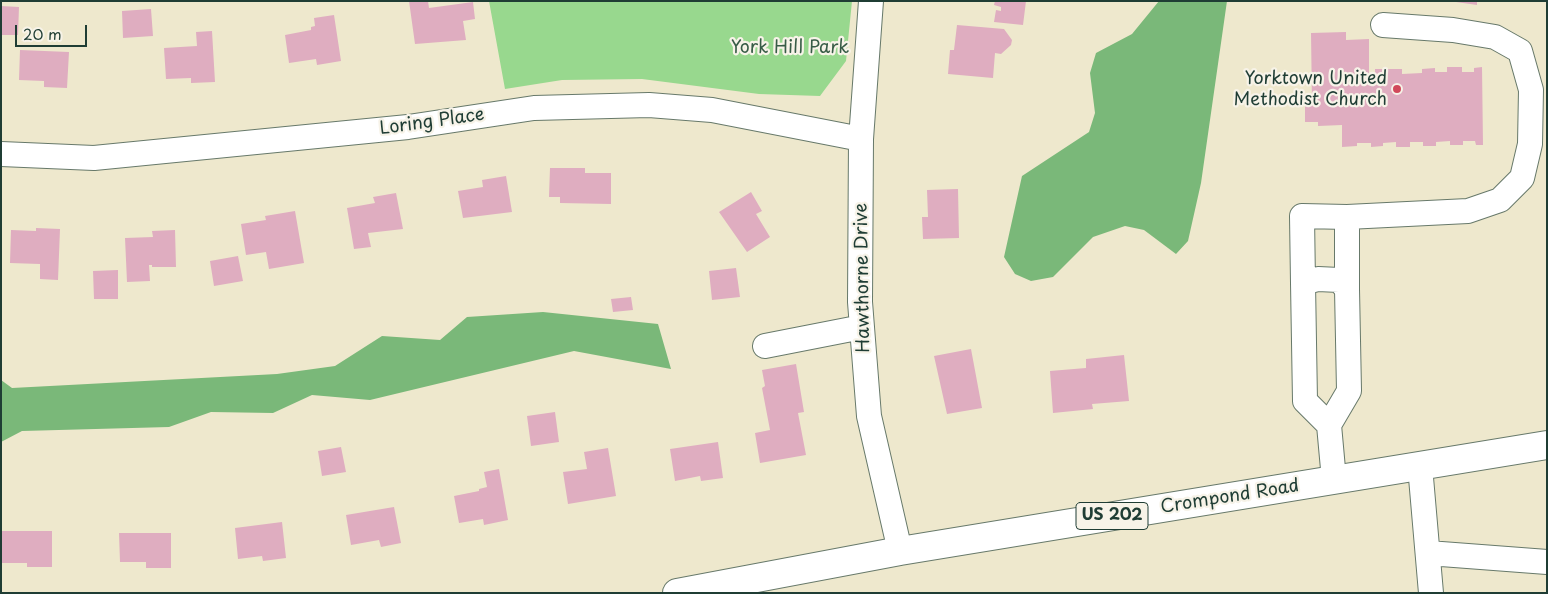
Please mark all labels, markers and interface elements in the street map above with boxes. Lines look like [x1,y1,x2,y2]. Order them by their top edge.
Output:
scale bar [18,15,90,47]
text: 20 m [23,22,62,45]
park label: York Hill Park [731,37,849,59]
place label: Yorktown United Methodist Church [1234,68,1387,110]
marker: Yorktown United Methodist Church [1391,83,1403,95]
street label: Loring Place [378,104,486,140]
street label: Hawthorne Drive [851,203,875,353]
street label: Crompond Road [1159,475,1301,519]
road number: US 202 [1076,502,1148,530]

